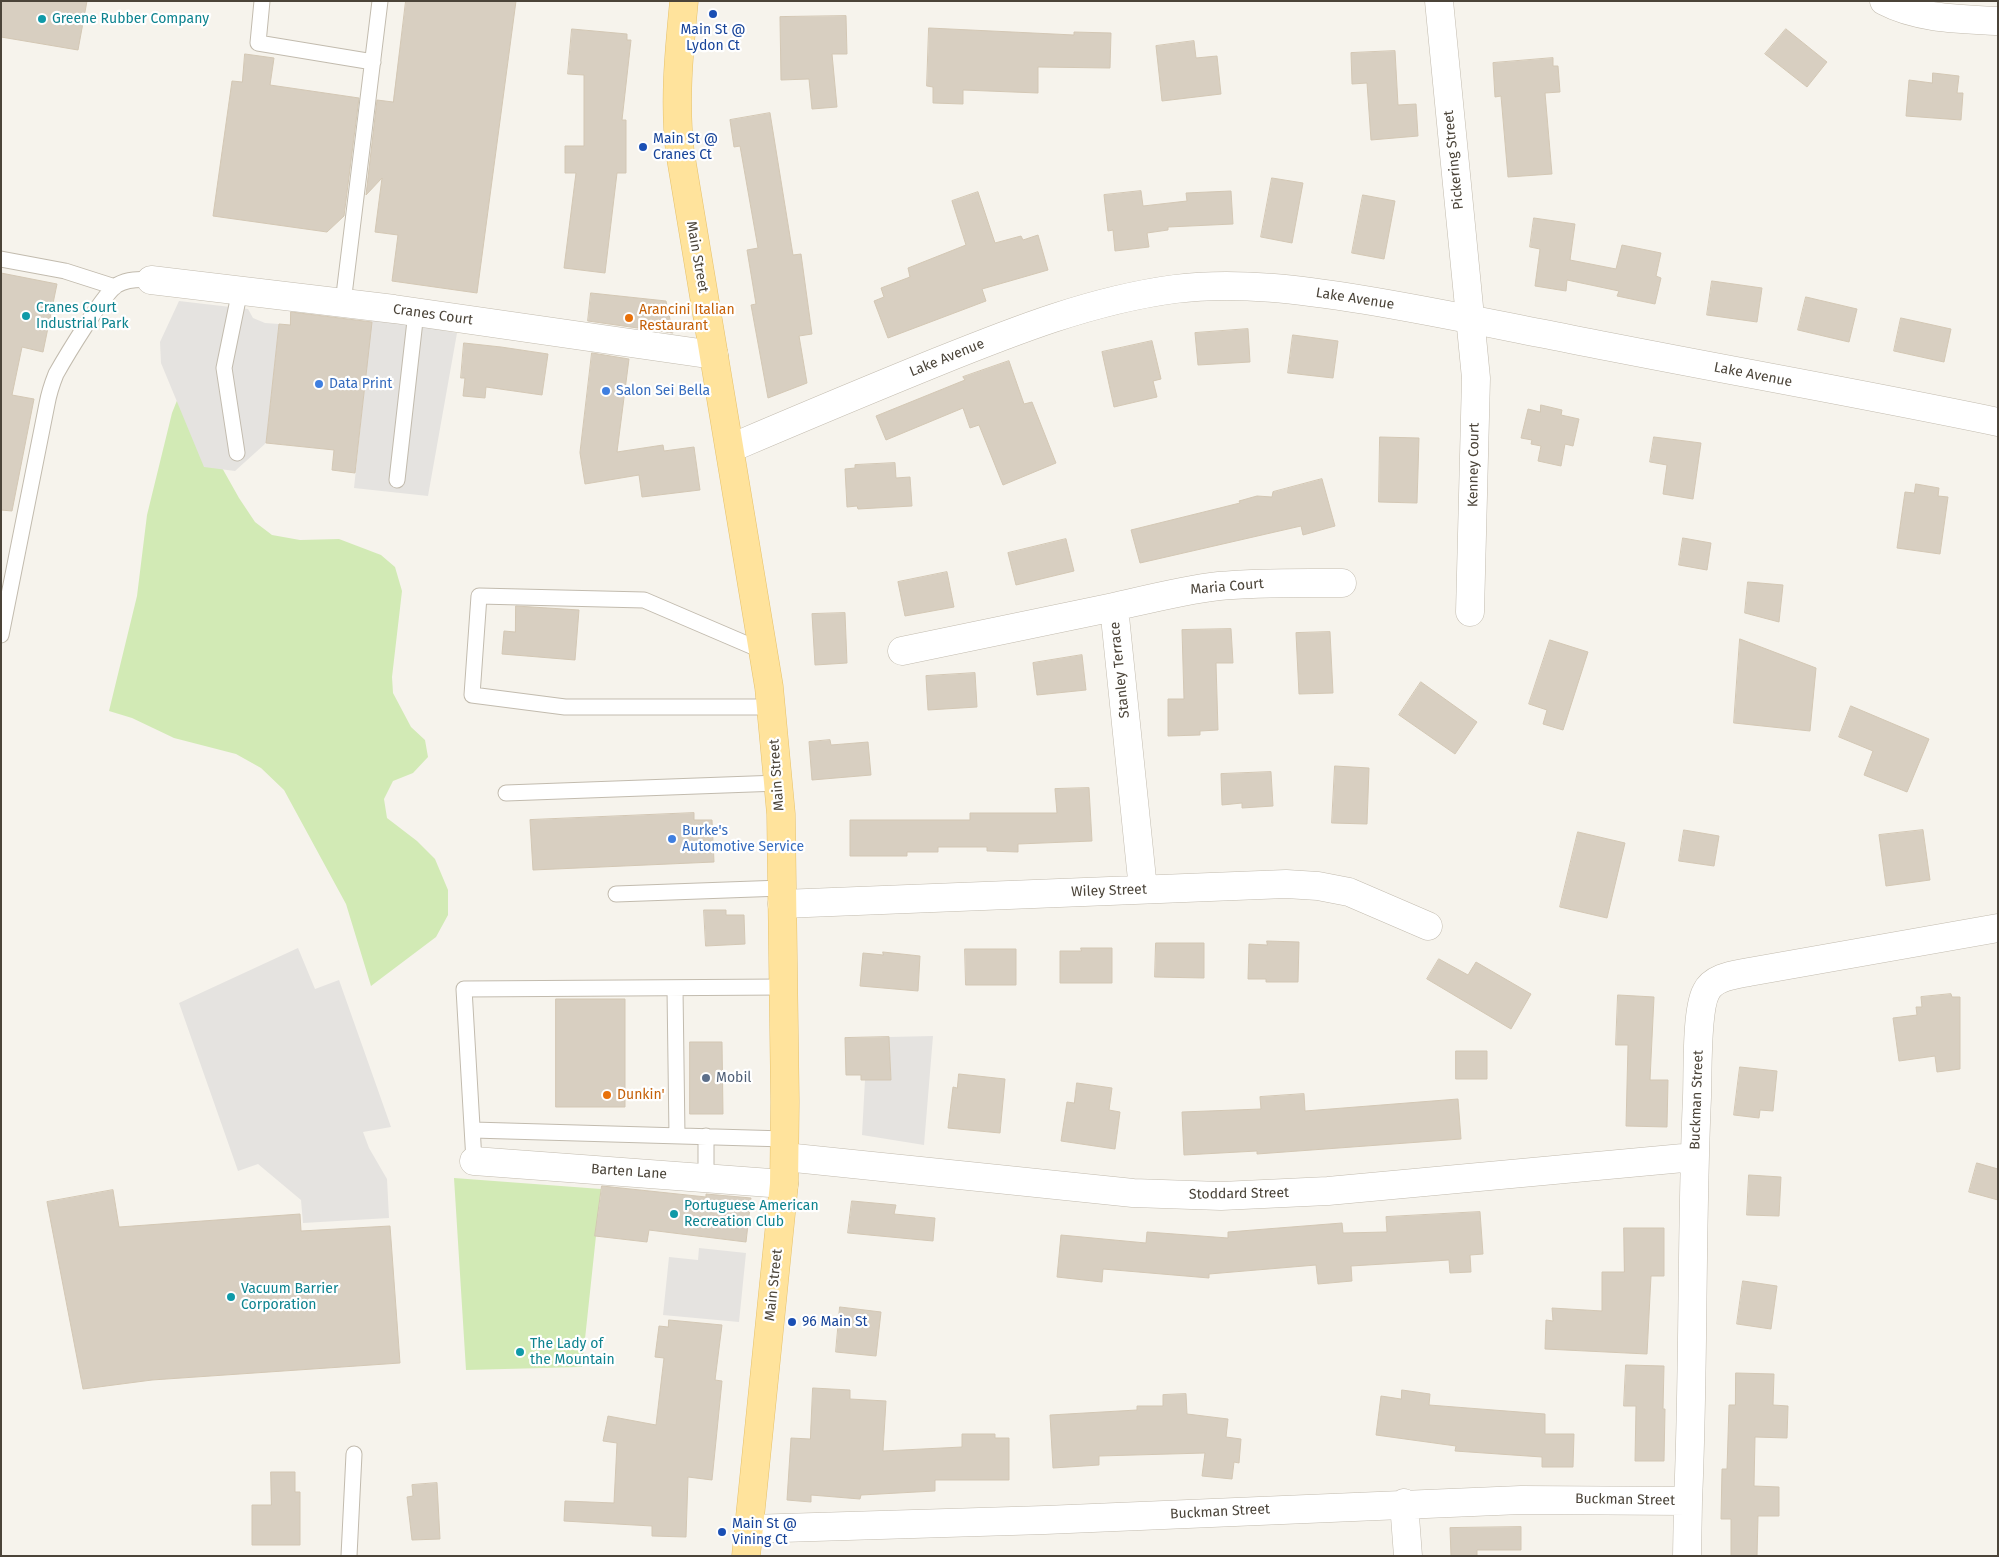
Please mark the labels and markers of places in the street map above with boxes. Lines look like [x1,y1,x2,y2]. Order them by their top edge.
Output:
marker: Main St @ Lydon Ct [707,8,719,20]
place label: Greene Rubber Company [52,11,209,27]
marker: Greene Rubber Company [36,13,48,25]
place label: Main St @ Lydon Ct [680,22,746,54]
place label: Main St @ Cranes Ct [653,131,718,164]
marker: Main St @ Cranes Ct [637,141,649,153]
place label: Cranes Court Industrial Park [36,300,129,332]
place label: Arancini Italian Restaurant [639,302,735,334]
marker: Cranes Court Industrial Park [20,310,32,322]
marker: Arancini Italian Restaurant [623,312,635,324]
place label: Data Print [329,376,392,392]
marker: Data Print [313,378,325,390]
place label: Salon Sei Bella [616,383,710,399]
marker: Salon Sei Bella [600,385,612,397]
place label: Burke's Automotive Service [682,823,804,856]
marker: Burke's Automotive Service [666,833,678,845]
place label: Mobil [716,1070,751,1086]
marker: Mobil [700,1072,712,1084]
place label: Dunkin' [617,1087,665,1103]
marker: Dunkin' [601,1089,613,1101]
place label: Portuguese American Recreation Club [684,1198,819,1230]
marker: Portuguese American Recreation Club [668,1208,680,1220]
place label: Vacuum Barrier Corporation [241,1281,338,1314]
marker: Vacuum Barrier Corporation [225,1291,237,1303]
place label: 96 Main St [802,1314,868,1330]
marker: 96 Main St [786,1316,798,1328]
place label: The Lady of the Mountain [530,1336,615,1368]
marker: The Lady of the Mountain [514,1346,526,1358]
place label: Main St @ Vining Ct [732,1516,797,1548]
marker: Main St @ Vining Ct [716,1526,728,1538]

